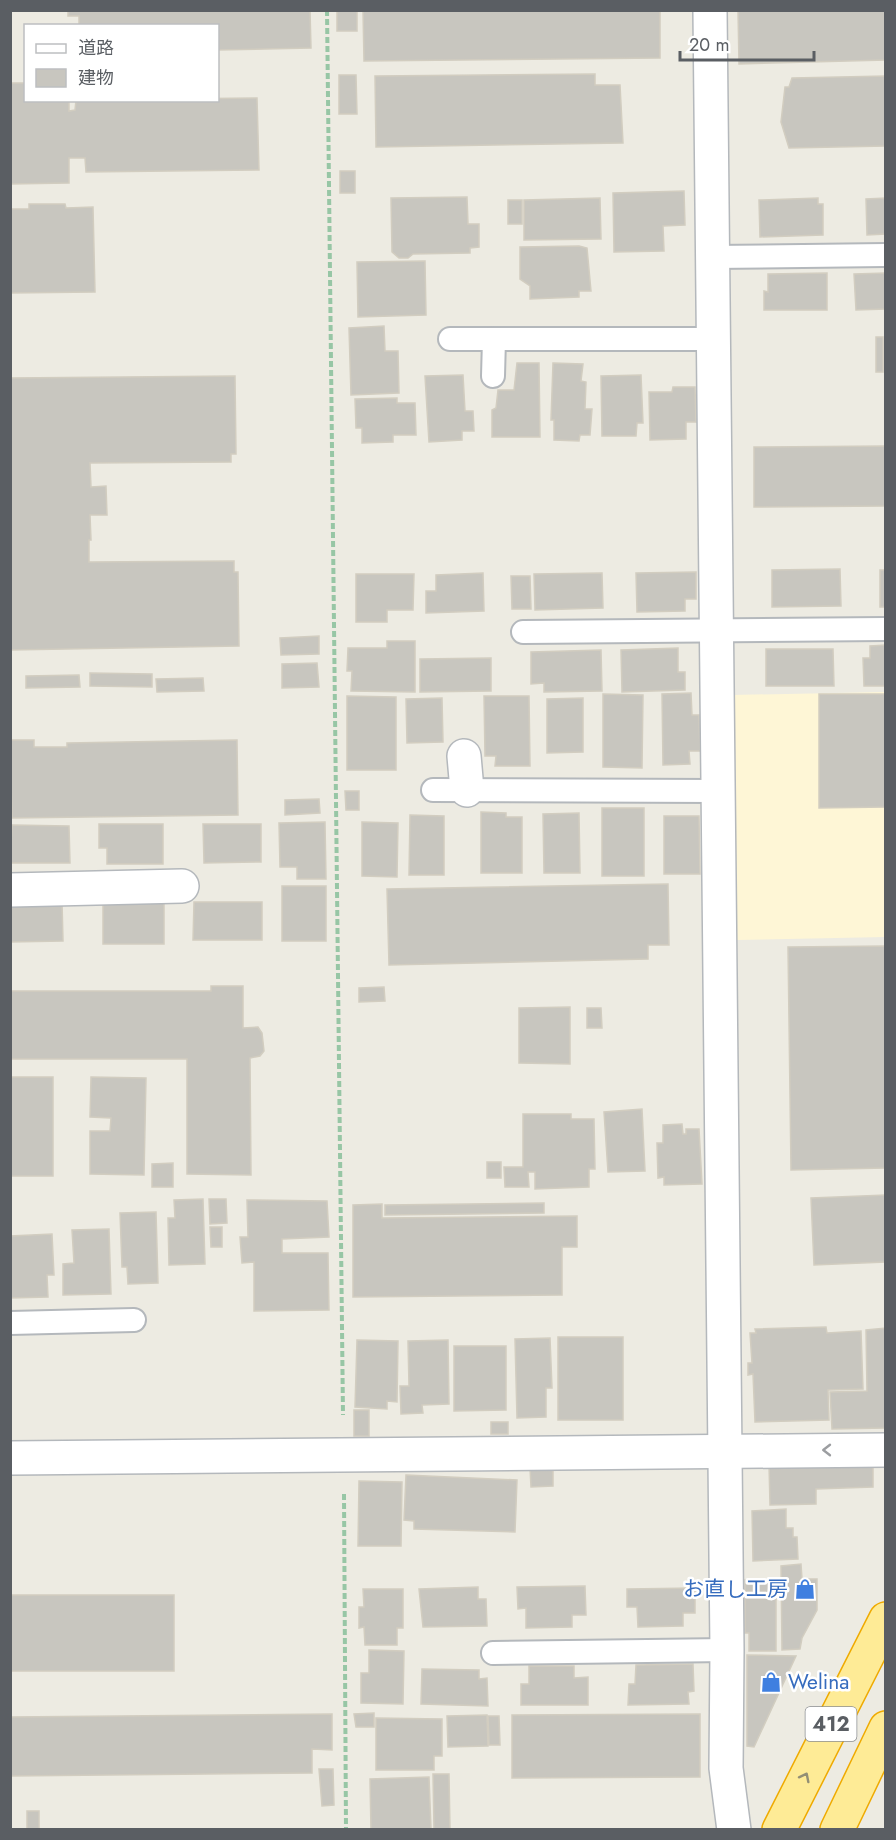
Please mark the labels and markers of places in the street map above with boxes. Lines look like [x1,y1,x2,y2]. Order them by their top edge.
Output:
place label: お直し工房 [683,1574,788,1604]
shop icon: お直し工房 [793,1577,817,1601]
place label: Welina [788,1667,849,1697]
shop icon: Welina [759,1670,783,1694]

